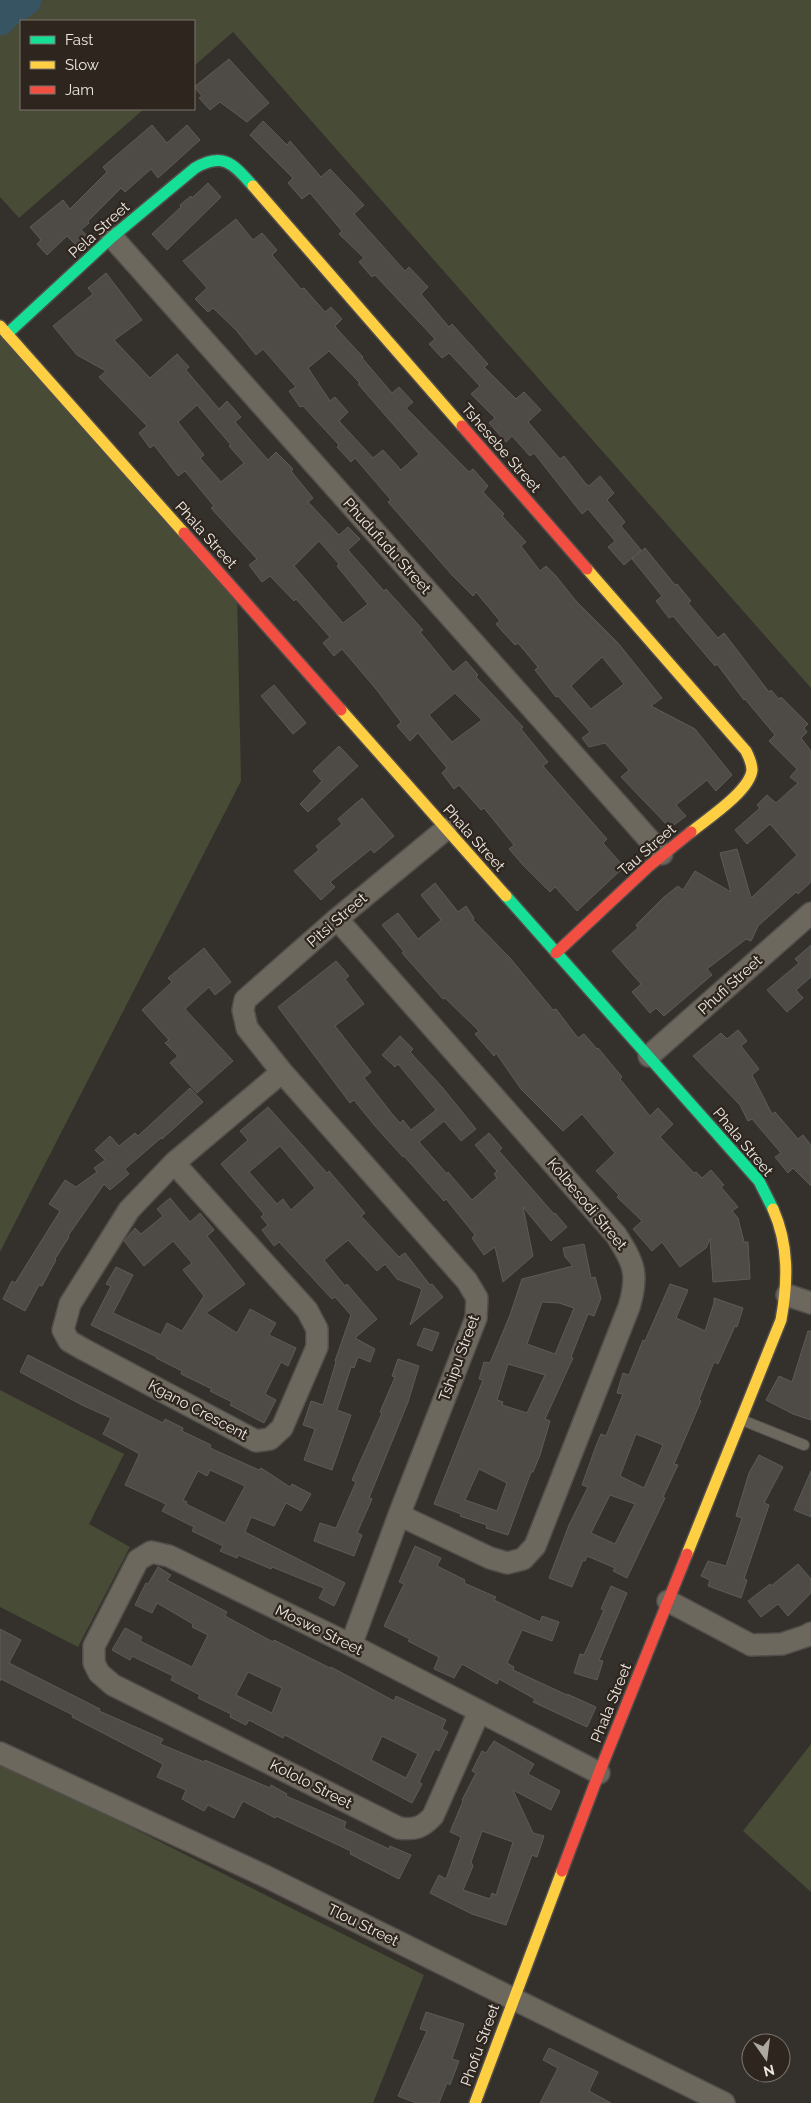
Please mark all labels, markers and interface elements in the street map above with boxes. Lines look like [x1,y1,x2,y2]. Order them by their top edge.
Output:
legend [20,20,195,110]
text: Fast [65,31,93,49]
text: Slow [65,56,99,74]
text: Jam [65,81,94,99]
street label: Pela Street [65,198,133,262]
street label: Tshesebe Street [457,400,545,496]
street label: Phudufudu Street [339,494,435,598]
street label: Phala Street [171,498,241,572]
street label: Phala Street [439,801,509,875]
street label: Tau Street [615,820,679,880]
street label: Pitsi Street [303,889,371,951]
street label: Phufi Street [694,952,766,1018]
street label: Phala Street [709,1104,777,1180]
street label: Kolbesodi Street [543,1154,631,1254]
street label: Tshipu Street [435,1312,483,1404]
street label: Kgano Crescent [145,1376,251,1444]
street label: Moswe Street [272,1601,366,1659]
street label: Phala Street [587,1661,635,1745]
street label: Kololo Street [267,1756,355,1812]
street label: Tlou Street [325,1900,401,1950]
street label: Phofu Street [457,2001,503,2089]
north arrow [741,2033,791,2083]
text: N [762,2062,776,2080]

